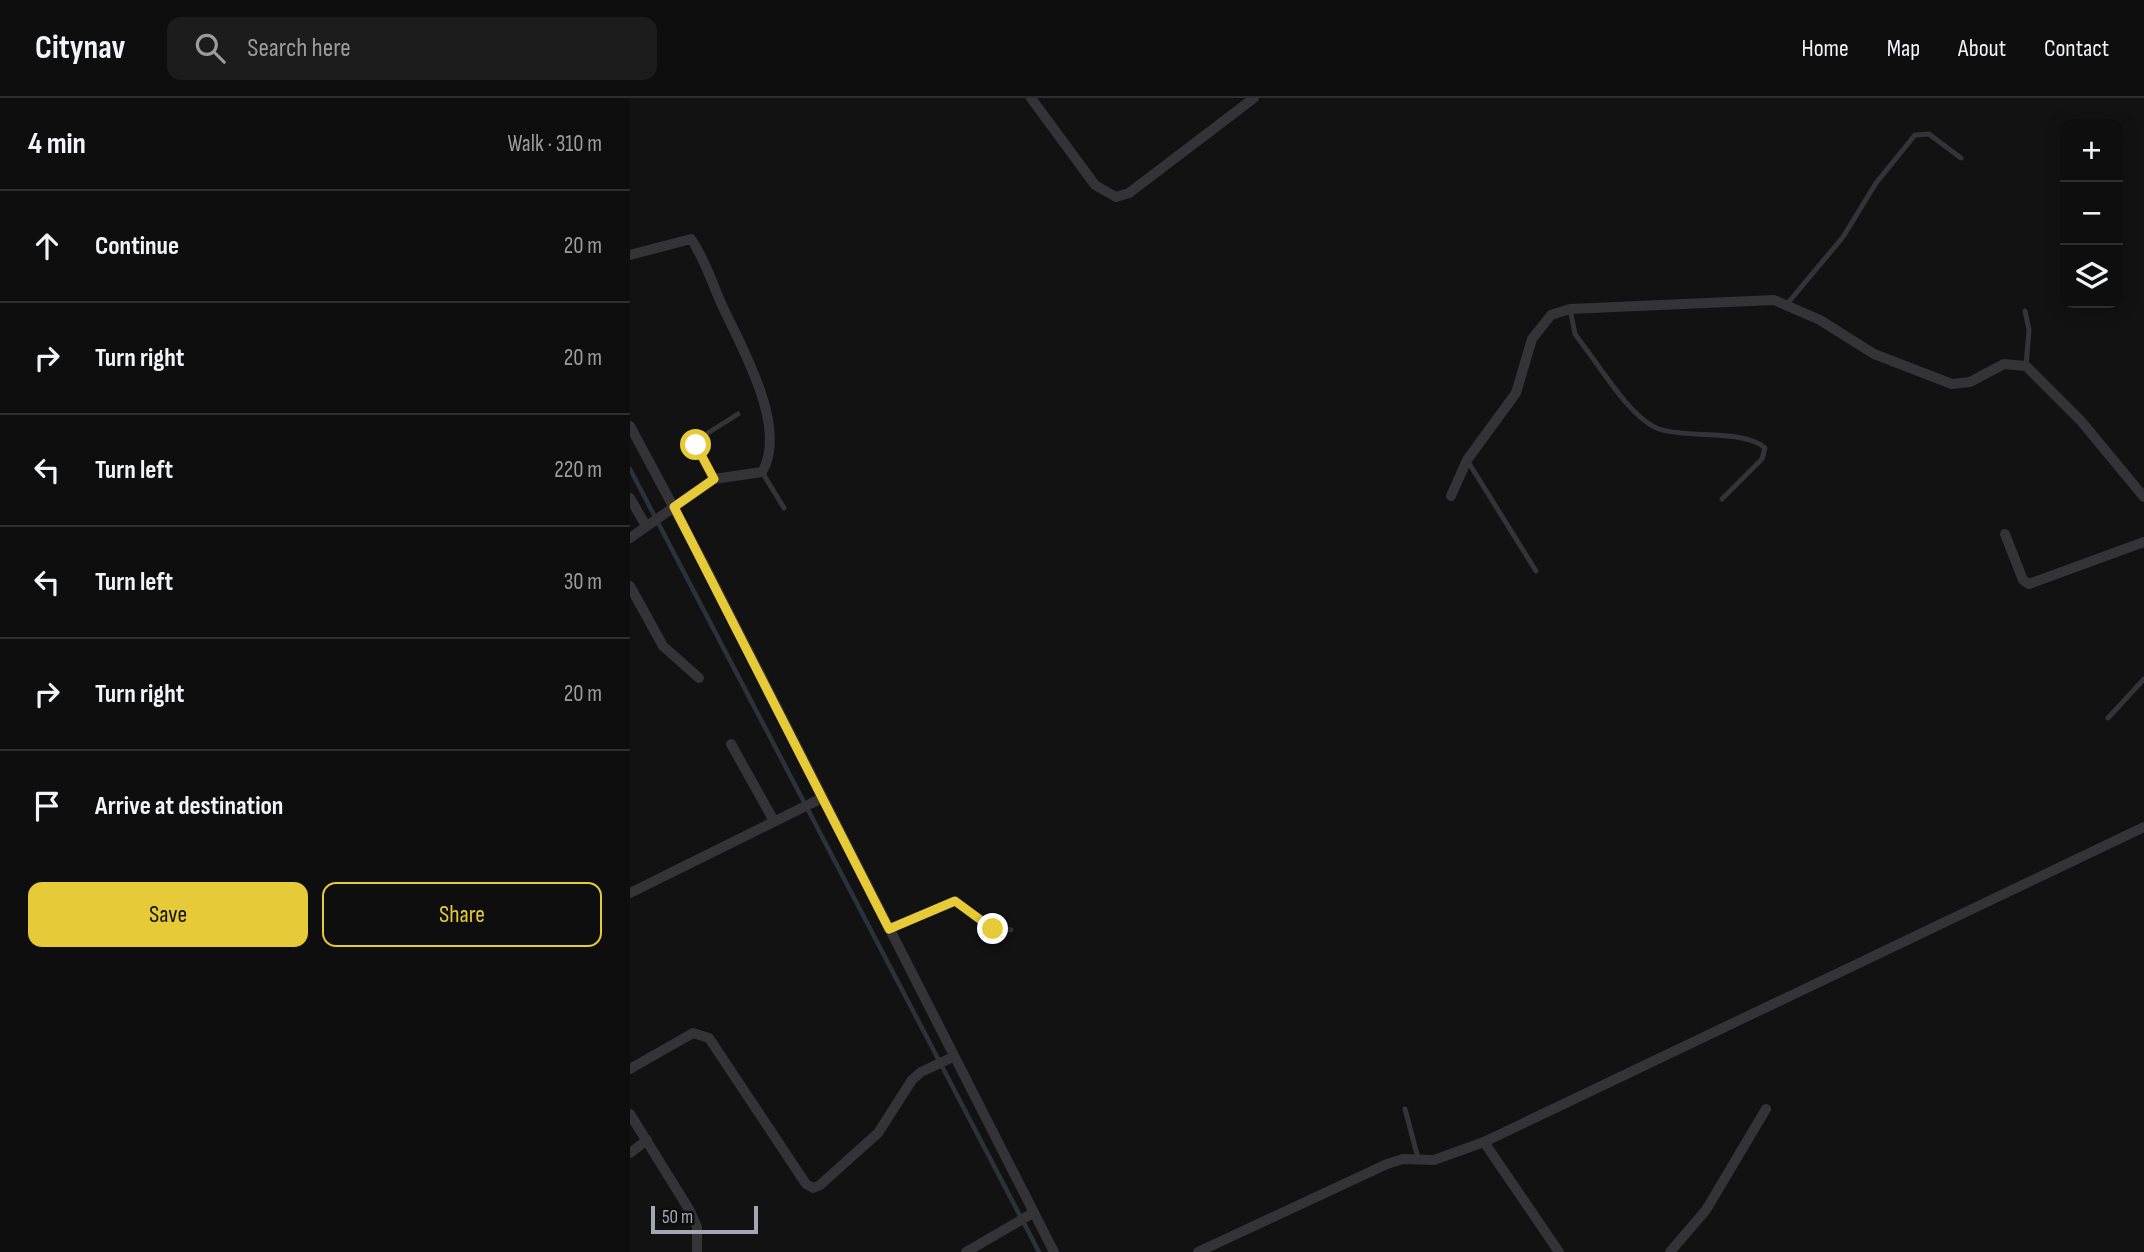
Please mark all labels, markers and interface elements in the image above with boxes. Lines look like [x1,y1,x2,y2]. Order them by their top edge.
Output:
search box [167,17,657,80]
text: Citynav [35,28,125,68]
icon: search [191,29,229,67]
text: Search here [247,33,351,64]
text: Home [1801,34,1849,63]
text: Map [1887,34,1920,63]
text: About [1958,34,2006,63]
text: Contact [2044,34,2109,63]
map controls [2060,119,2123,308]
button: + [2060,119,2123,182]
text: 4 min [28,126,86,162]
text: Walk · 310 m [507,130,602,158]
button: − [2060,182,2123,245]
icon: ahead [28,227,66,265]
text: Continue [95,231,179,262]
text: 20 m [564,232,602,260]
button: layers [2060,245,2123,308]
icon: right [28,339,66,377]
text: Turn right [95,343,184,374]
text: 20 m [564,344,602,372]
route start [680,429,711,460]
icon: left [28,451,66,489]
text: Turn left [95,455,173,486]
text: 220 m [554,456,602,484]
icon: left [28,563,66,601]
text: Turn left [95,567,173,598]
text: 30 m [564,568,602,596]
icon: right [28,675,66,713]
text: Turn right [95,679,184,710]
text: 20 m [564,680,602,708]
icon: arrive [28,787,66,825]
text: Arrive at destination [95,791,283,822]
button: Save [28,882,308,947]
button: Share [322,882,602,947]
route end [977,913,1008,944]
scale bar [651,1203,758,1235]
text: 50 m [662,1206,693,1229]

